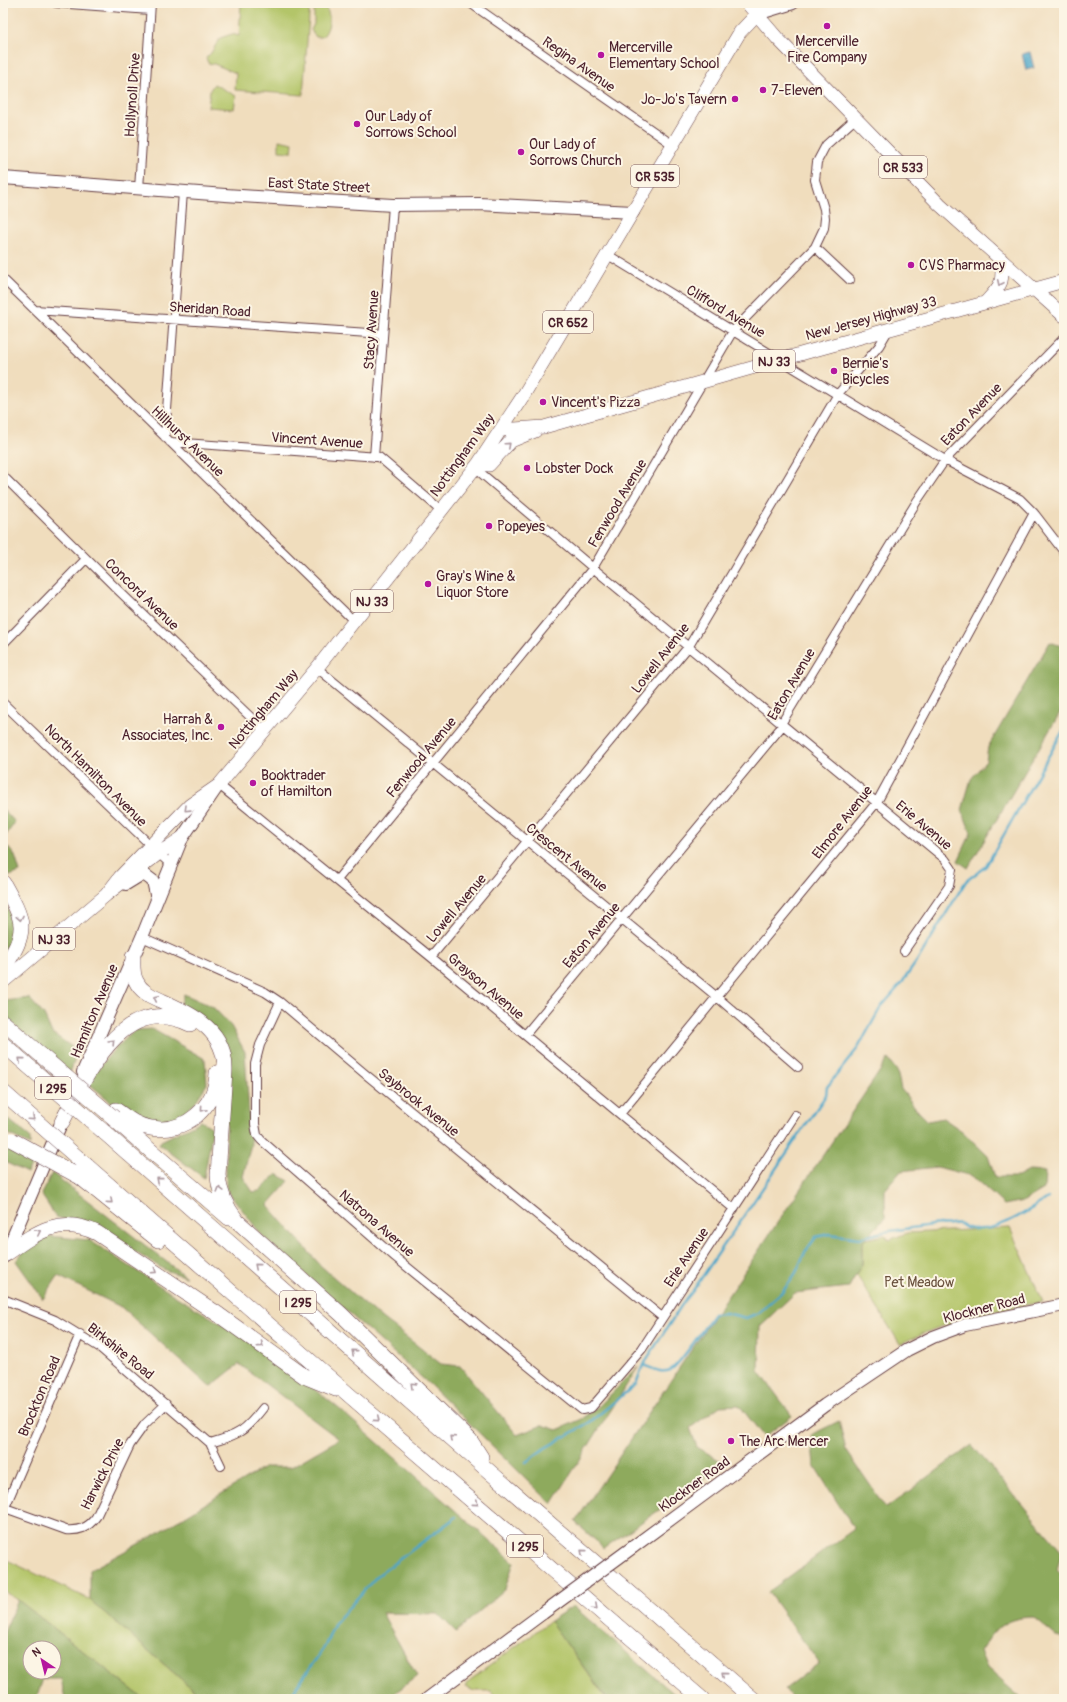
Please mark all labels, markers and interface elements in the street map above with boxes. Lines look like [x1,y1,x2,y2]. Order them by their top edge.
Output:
marker: Mercerville Fire Company [822,21,832,31]
street label: Regina Avenue [539,33,618,96]
place label: Mercerville Fire Company [787,33,867,66]
place label: Mercerville Elementary School [609,39,720,72]
marker: Mercerville Elementary School [596,50,606,60]
street label: Hollynoll Drive [121,52,144,138]
place label: 7-Eleven [771,82,823,99]
marker: 7-Eleven [758,85,768,95]
place label: Jo-Jo's Tavern [641,91,727,108]
marker: Jo-Jo's Tavern [730,94,740,104]
place label: Our Lady of Sorrows School [365,108,457,141]
marker: Our Lady of Sorrows School [352,119,362,129]
place label: Our Lady of Sorrows Church [529,136,621,169]
marker: Our Lady of Sorrows Church [516,147,526,157]
road number: CR 533 [879,156,927,178]
road number: CR 535 [631,165,679,187]
street label: East State Street [268,174,371,197]
place label: CVS Pharmacy [919,257,1005,274]
marker: CVS Pharmacy [906,260,916,270]
one-way arrow [996,280,1004,287]
street label: Clifford Avenue [683,281,768,342]
street label: Stacy Avenue [360,290,383,370]
street label: New Jersey Highway 33 [804,293,939,344]
street label: Sheridan Road [168,298,252,321]
road number: CR 652 [543,311,593,333]
road number: NJ 33 [753,350,795,372]
place label: Bernie's Bicycles [842,355,890,388]
marker: Bernie's Bicycles [829,366,839,376]
street label: Eaton Avenue [937,379,1005,449]
place label: Vincent's Pizza [551,394,640,411]
marker: Vincent's Pizza [538,397,548,407]
street label: Hillhurst Avenue [148,402,228,480]
street label: Nottingham Way [427,410,498,500]
street label: Vincent Avenue [271,429,363,452]
one-way arrow [503,442,511,449]
street label: Fenwood Avenue [584,456,651,550]
place label: Lobster Dock [535,460,614,477]
marker: Lobster Dock [522,463,532,473]
place label: Popeyes [497,518,546,535]
marker: Popeyes [484,521,494,531]
street label: Concord Avenue [101,555,182,634]
place label: Gray's Wine & Liquor Store [436,568,516,601]
marker: Gray's Wine & Liquor Store [423,579,433,589]
road number: NJ 33 [351,590,393,612]
street label: Lowell Avenue [628,620,693,697]
street label: Eaton Avenue [764,645,819,723]
street label: Nottingham Way [225,666,302,753]
place label: Harrah & Associates, Inc. [121,711,213,744]
street label: Fenwood Avenue [383,713,460,801]
street label: North Hamilton Avenue [41,721,150,830]
marker: Harrah & Associates, Inc. [216,722,226,732]
place label: Booktrader of Hamilton [261,767,332,800]
marker: Booktrader of Hamilton [248,778,258,788]
street label: Elmore Avenue [809,782,876,862]
street label: Erie Avenue [892,797,955,854]
one-way arrow [184,804,192,812]
street label: Crescent Avenue [523,819,611,895]
street label: Lowell Avenue [423,870,490,946]
street label: Eaton Avenue [559,899,624,972]
one-way arrow [15,915,24,921]
road number: NJ 33 [33,928,75,950]
street label: Grayson Avenue [444,950,527,1023]
street label: Hamilton Avenue [67,961,122,1061]
one-way arrow [152,995,160,1003]
one-way arrow [107,1039,115,1047]
one-way arrow [19,1058,26,1065]
street label: Saybrook Avenue [375,1065,463,1140]
road number: I 295 [35,1077,71,1099]
one-way arrow [200,1104,207,1112]
one-way arrow [27,1113,35,1121]
one-way arrow [156,1177,164,1185]
one-way arrow [216,1186,225,1193]
street label: Natrona Avenue [336,1186,418,1261]
one-way arrow [105,1197,112,1204]
street label: Erie Avenue [660,1224,712,1290]
one-way arrow [34,1229,41,1237]
one-way arrow [254,1263,261,1270]
one-way arrow [150,1266,157,1274]
park label: Pet Meadow [884,1274,955,1291]
street label: Klockner Road [941,1290,1027,1327]
road number: I 295 [280,1291,316,1313]
street label: Birkshire Road [84,1319,157,1383]
one-way arrow [256,1340,263,1347]
one-way arrow [352,1349,359,1356]
street label: Brockton Road [15,1353,64,1439]
one-way arrow [410,1382,418,1390]
one-way arrow [373,1414,380,1421]
place label: The Arc Mercer [739,1433,829,1450]
street label: Harwick Drive [77,1435,128,1513]
one-way arrow [449,1435,457,1442]
marker: The Arc Mercer [726,1436,736,1446]
street label: Klockner Road [655,1453,733,1516]
one-way arrow [472,1499,479,1506]
road number: I 295 [507,1535,543,1557]
one-way arrow [580,1550,587,1557]
one-way arrow [590,1603,598,1610]
north arrow [22,1640,62,1680]
text: N [30,1644,44,1660]
one-way arrow [721,1671,728,1678]

